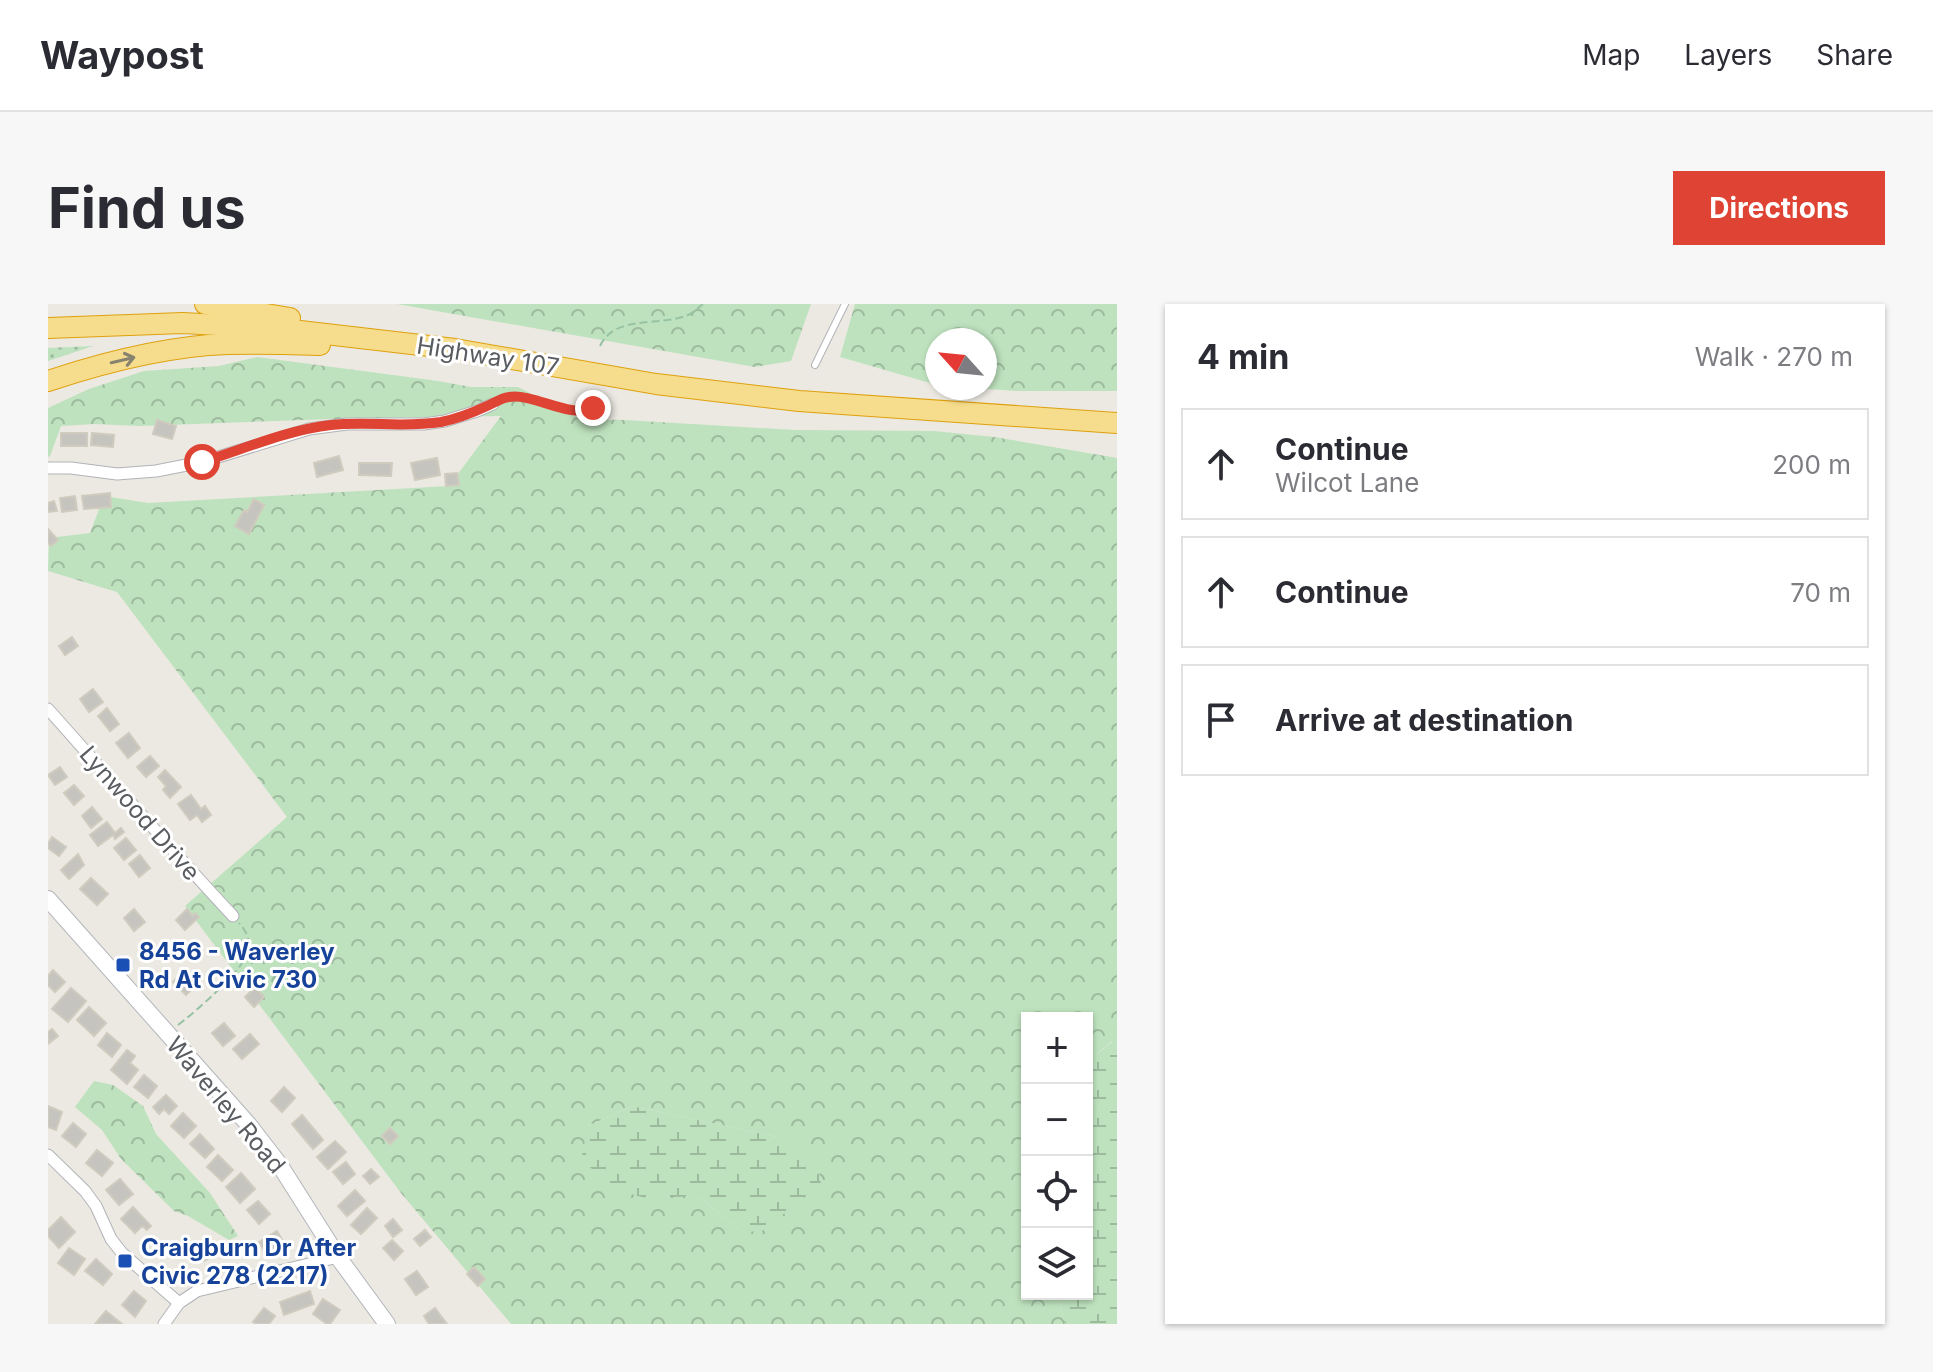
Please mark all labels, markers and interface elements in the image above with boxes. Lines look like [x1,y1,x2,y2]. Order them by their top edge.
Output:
text: Waypost [40,32,204,78]
text: Map [1582,38,1640,72]
text: Layers [1684,38,1772,72]
text: Share [1816,38,1893,72]
button: Directions [1673,171,1885,245]
text: Find us [48,174,246,242]
north arrow [925,328,997,400]
street label: Highway 107 [415,330,561,382]
text: 4 min [1197,336,1289,377]
text: Walk · 270 m [1695,341,1853,372]
one-way arrow [110,352,135,367]
route end [575,390,611,426]
text: Continue [1275,431,1409,467]
icon: ahead [1199,442,1243,486]
route start [184,444,220,480]
text: 200 m [1772,449,1851,480]
text: Wilcot Lane [1275,467,1419,498]
icon: ahead [1199,570,1243,614]
text: Continue [1275,574,1409,610]
text: 70 m [1790,577,1851,608]
icon: arrive [1199,698,1243,742]
text: Arrive at destination [1275,702,1573,738]
street label: Lynwood Drive [74,740,206,886]
place label: 8456 - Waverley Rd At Civic 730 [139,937,335,994]
marker: 8456 - Waverley Rd At Civic 730 [114,956,132,974]
map controls [1021,1012,1093,1300]
button: + [1021,1012,1093,1084]
street label: Waverley Road [160,1031,292,1179]
button: − [1021,1084,1093,1156]
button: locate [1021,1156,1093,1228]
button: layers [1021,1228,1093,1300]
place label: Craigburn Dr After Civic 278 (2217) [141,1233,356,1290]
marker: Craigburn Dr After Civic 278 (2217) [116,1252,134,1270]

